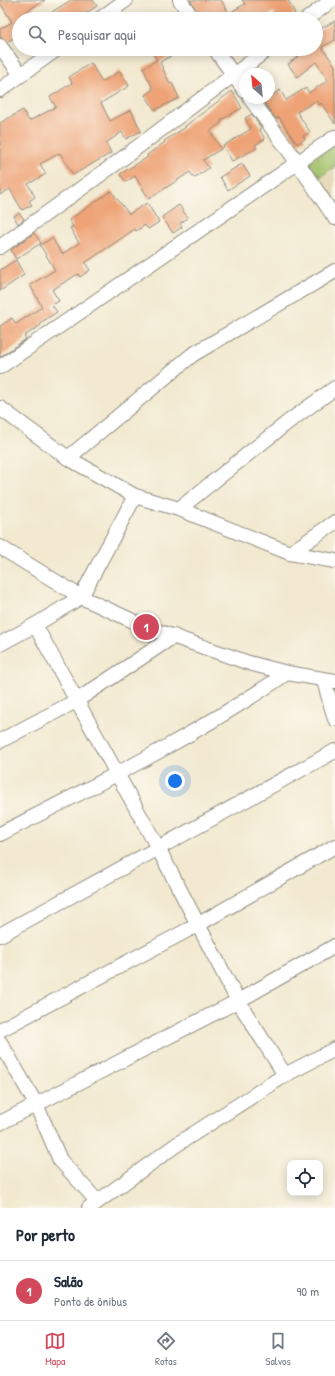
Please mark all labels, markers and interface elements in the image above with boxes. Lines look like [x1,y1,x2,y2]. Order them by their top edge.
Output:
search box [12,12,323,56]
icon: search [26,23,48,45]
text: Pesquisar aqui [58,24,136,45]
north arrow [239,68,275,104]
pin: 1 [133,612,159,642]
your location [165,771,185,791]
map controls [287,1160,323,1196]
button: locate [287,1160,323,1196]
text: Por perto [16,1223,75,1246]
text: Salão [54,1271,83,1292]
text: 1 [27,1282,31,1300]
text: 90 m [297,1282,319,1300]
text: Ponto de ônibus [54,1292,127,1310]
tab: Mapa [44,1330,66,1368]
tab: Rotas [155,1330,177,1368]
tab: Salvos [265,1330,291,1368]

